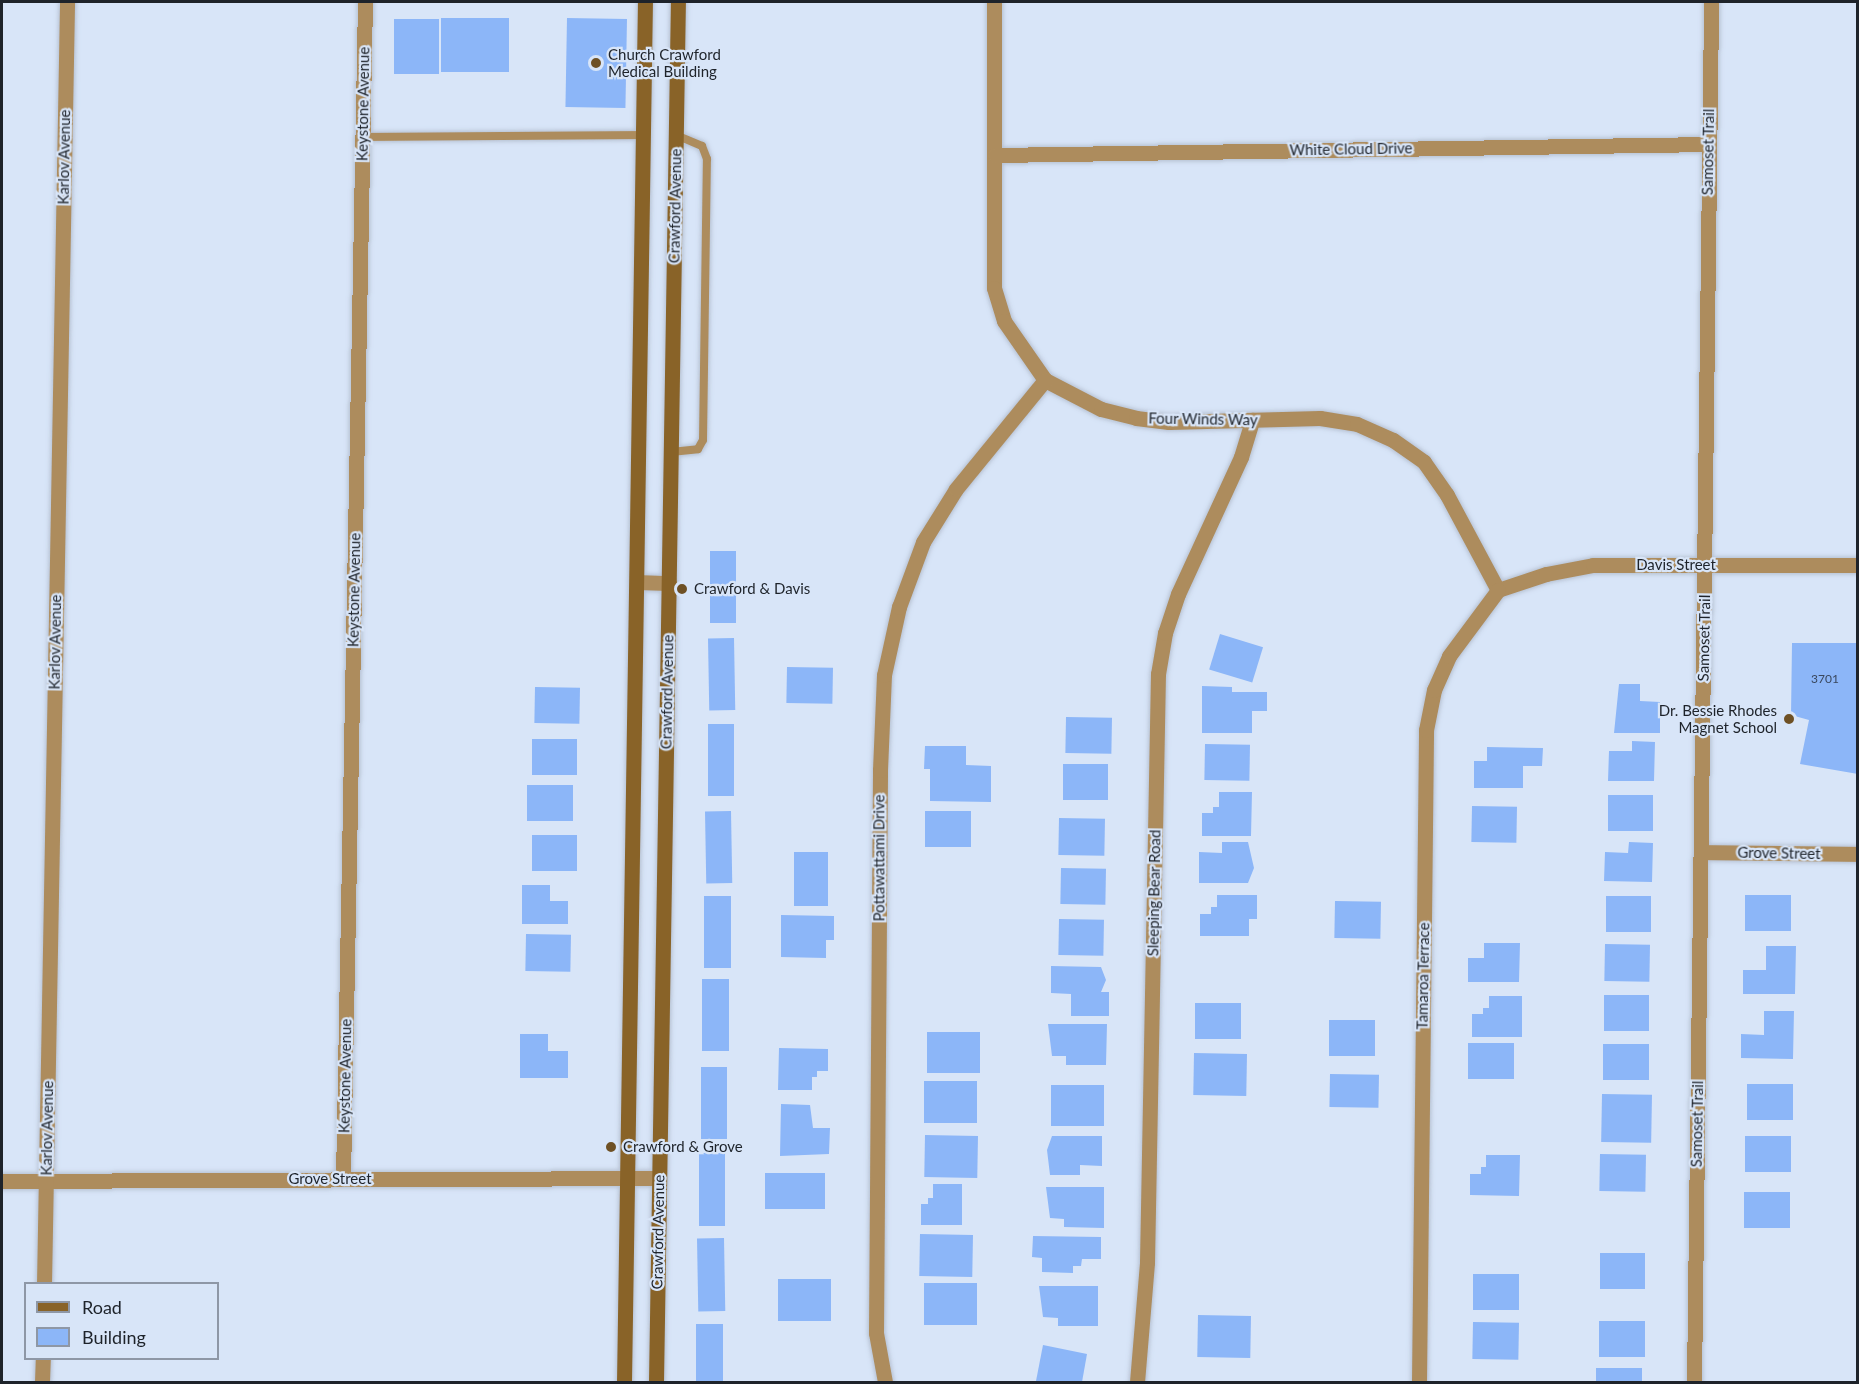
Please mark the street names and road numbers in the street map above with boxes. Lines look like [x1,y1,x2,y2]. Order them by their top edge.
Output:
street label: Keystone Avenue [353,46,373,162]
street label: Samoset Trail [1698,108,1718,196]
street label: Karlov Avenue [54,109,74,205]
street label: White Cloud Drive [1289,139,1413,159]
street label: Crawford Avenue [665,148,685,264]
street label: Four Winds Way [1148,409,1258,429]
street label: Keystone Avenue [344,532,364,648]
street label: Davis Street [1636,556,1716,574]
street label: Karlov Avenue [45,594,65,690]
street label: Samoset Trail [1694,594,1714,682]
street label: Crawford Avenue [657,634,677,750]
street label: Pottawattami Drive [870,795,888,921]
street label: Sleeping Bear Road [1144,829,1164,957]
street label: Grove Street [1737,843,1821,863]
street label: Tamaroa Terrace [1413,922,1433,1030]
street label: Keystone Avenue [335,1018,355,1134]
street label: Karlov Avenue [37,1080,57,1176]
street label: Samoset Trail [1687,1080,1707,1168]
street label: Grove Street [288,1170,372,1188]
street label: Crawford Avenue [648,1174,668,1290]

